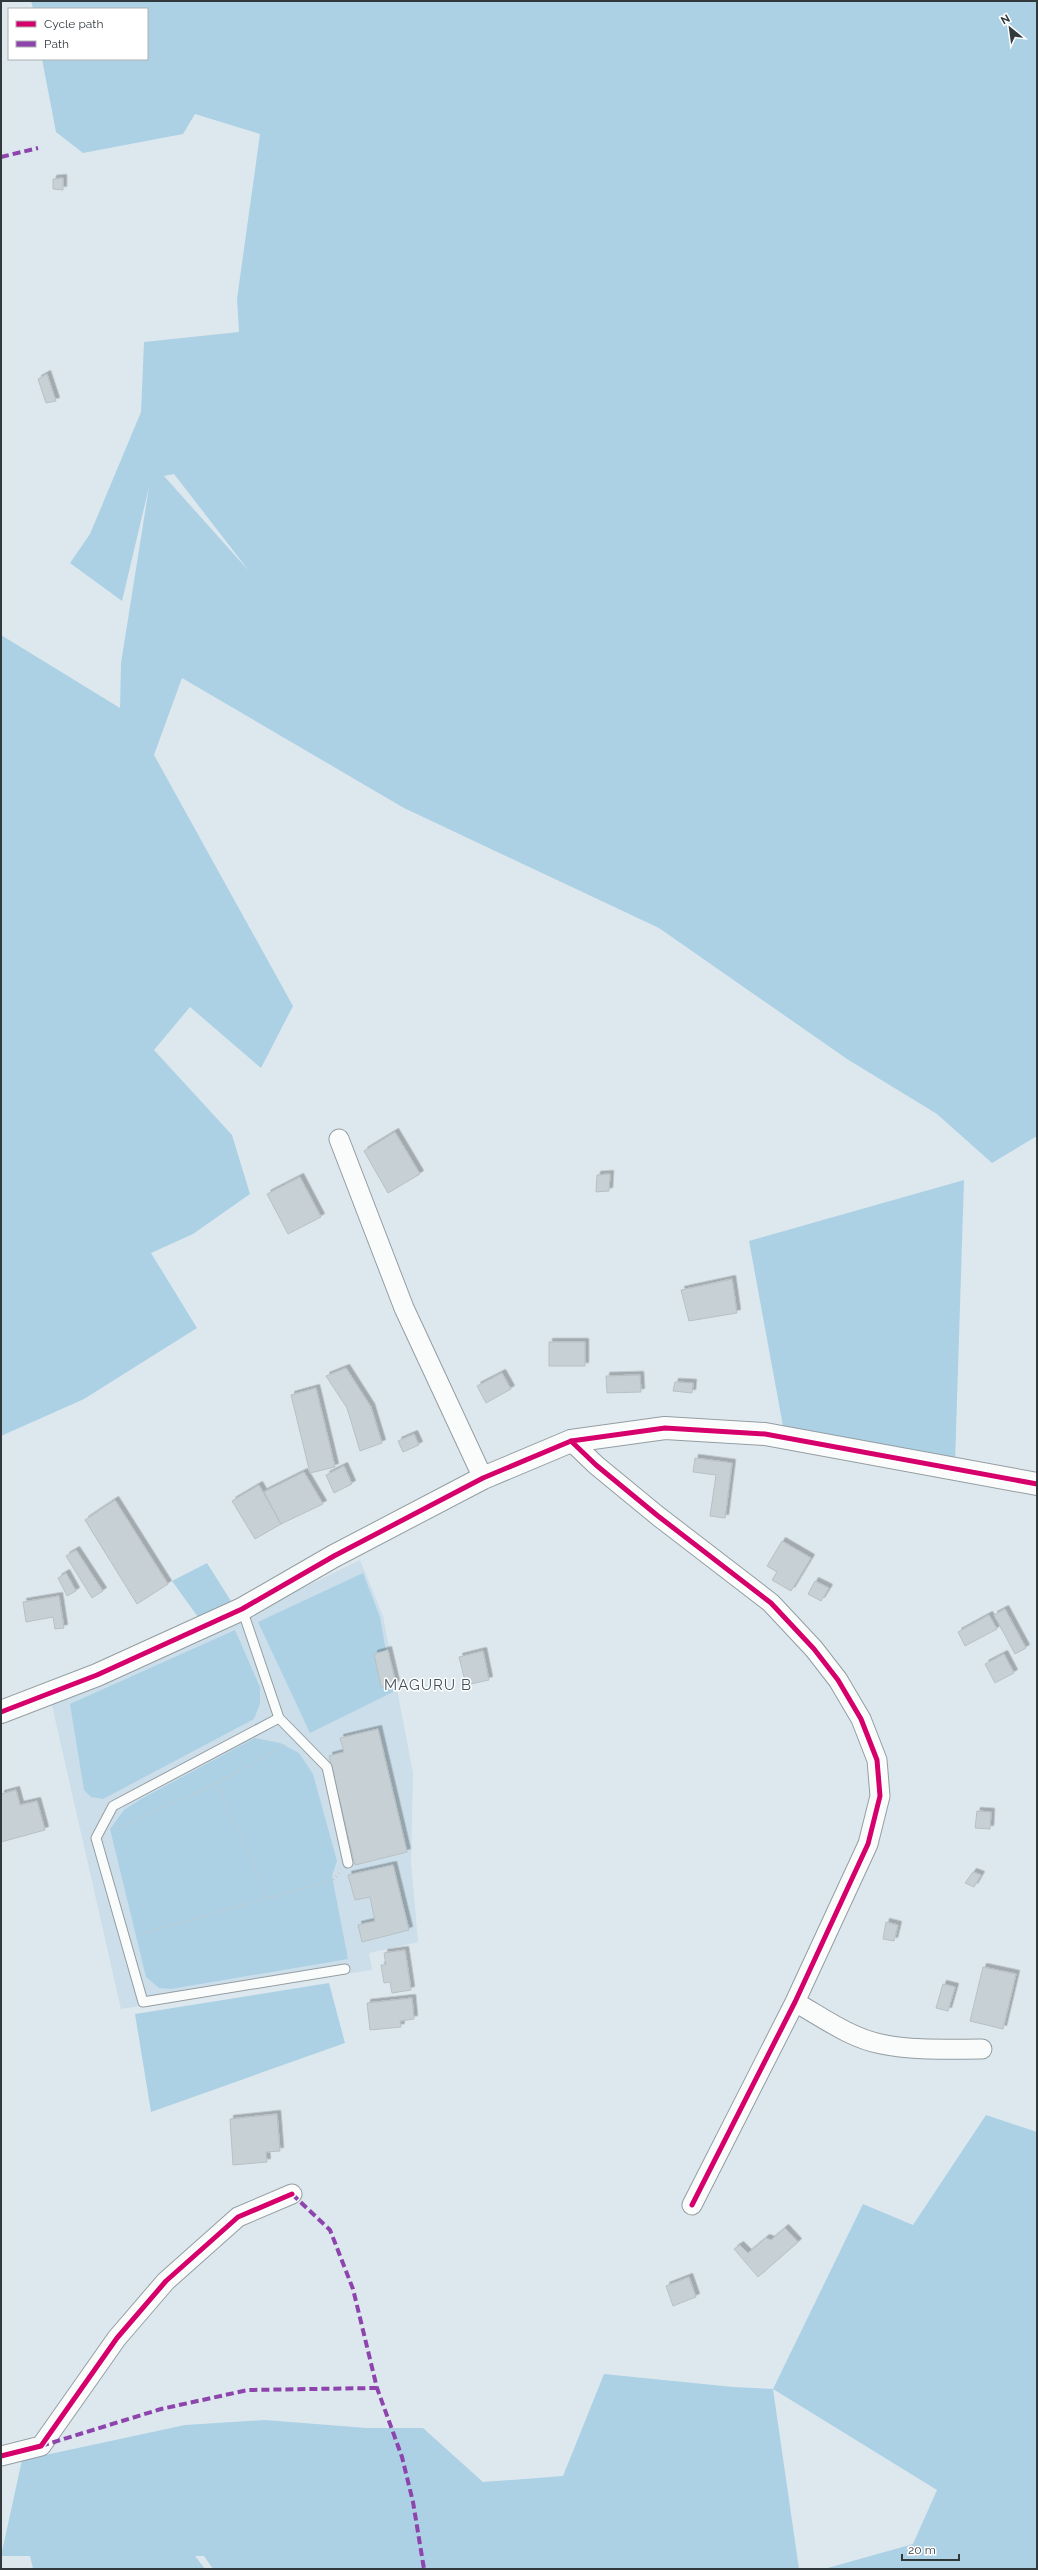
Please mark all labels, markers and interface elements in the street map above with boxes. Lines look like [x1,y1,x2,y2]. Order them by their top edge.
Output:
legend [8,8,148,60]
north arrow [990,8,1030,48]
text: N [999,12,1012,27]
text: Cycle path [44,17,103,31]
text: Path [44,37,69,51]
district label: MAGURU B [384,1676,472,1694]
scale bar [902,2536,959,2562]
text: 20 m [908,2543,936,2557]

